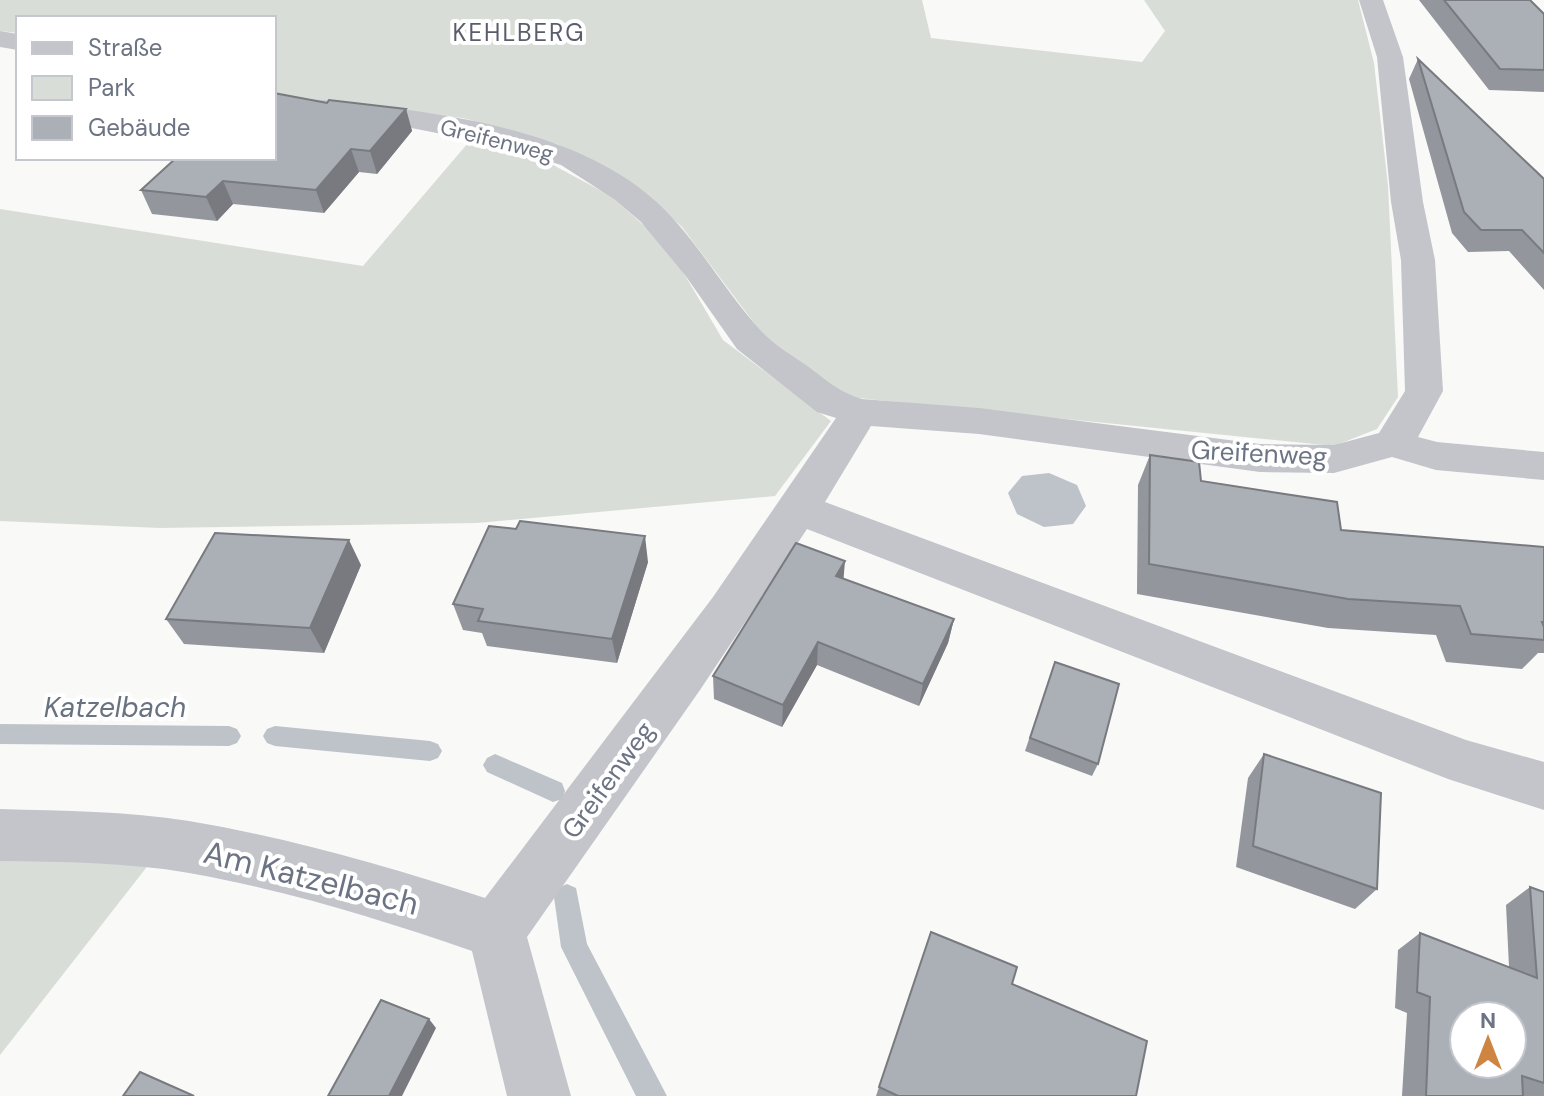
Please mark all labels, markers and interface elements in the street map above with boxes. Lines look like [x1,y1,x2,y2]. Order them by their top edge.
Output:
legend [16,16,276,160]
district label: KEHLBERG [452,17,586,48]
text: Straße [88,32,162,63]
text: Park [88,72,135,103]
text: Gebäude [88,112,190,143]
street label: Greifenweg [437,112,556,169]
street label: Greifenweg [1190,432,1328,474]
water label: Katzelbach [44,689,186,726]
street label: Greifenweg [554,715,662,845]
street label: Am Katzelbach [199,831,423,925]
north arrow [1448,1000,1528,1080]
text: N [1480,1006,1496,1035]

